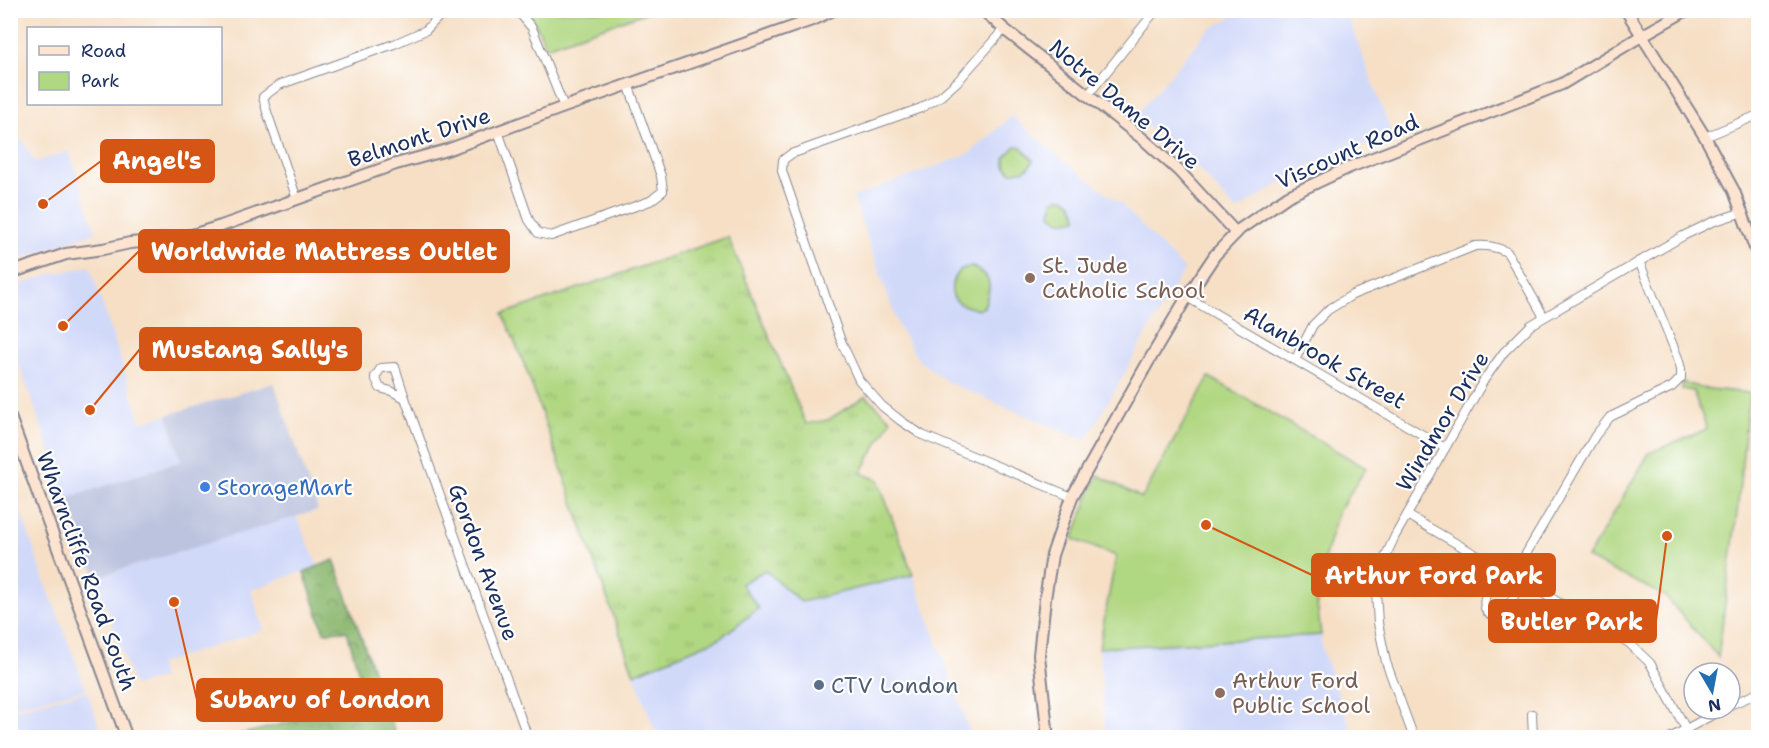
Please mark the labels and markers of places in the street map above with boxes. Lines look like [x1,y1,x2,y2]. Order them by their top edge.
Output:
callout: Angel's [101,140,214,182]
callout: Worldwide Mattress Outlet [139,230,509,272]
place label: St. Jude Catholic School [1042,251,1205,305]
marker: St. Jude Catholic School [1023,271,1037,285]
callout: Mustang Sally's [140,328,361,370]
place label: StorageMart [217,473,353,502]
marker: StorageMart [198,480,212,494]
callout: Arthur Ford Park [1312,554,1555,596]
callout: Butler Park [1489,600,1656,642]
place label: Arthur Ford Public School [1232,666,1370,720]
place label: CTV London [831,671,959,700]
marker: CTV London [812,678,826,692]
callout: Subaru of London [197,679,442,721]
marker: Arthur Ford Public School [1213,686,1227,700]

